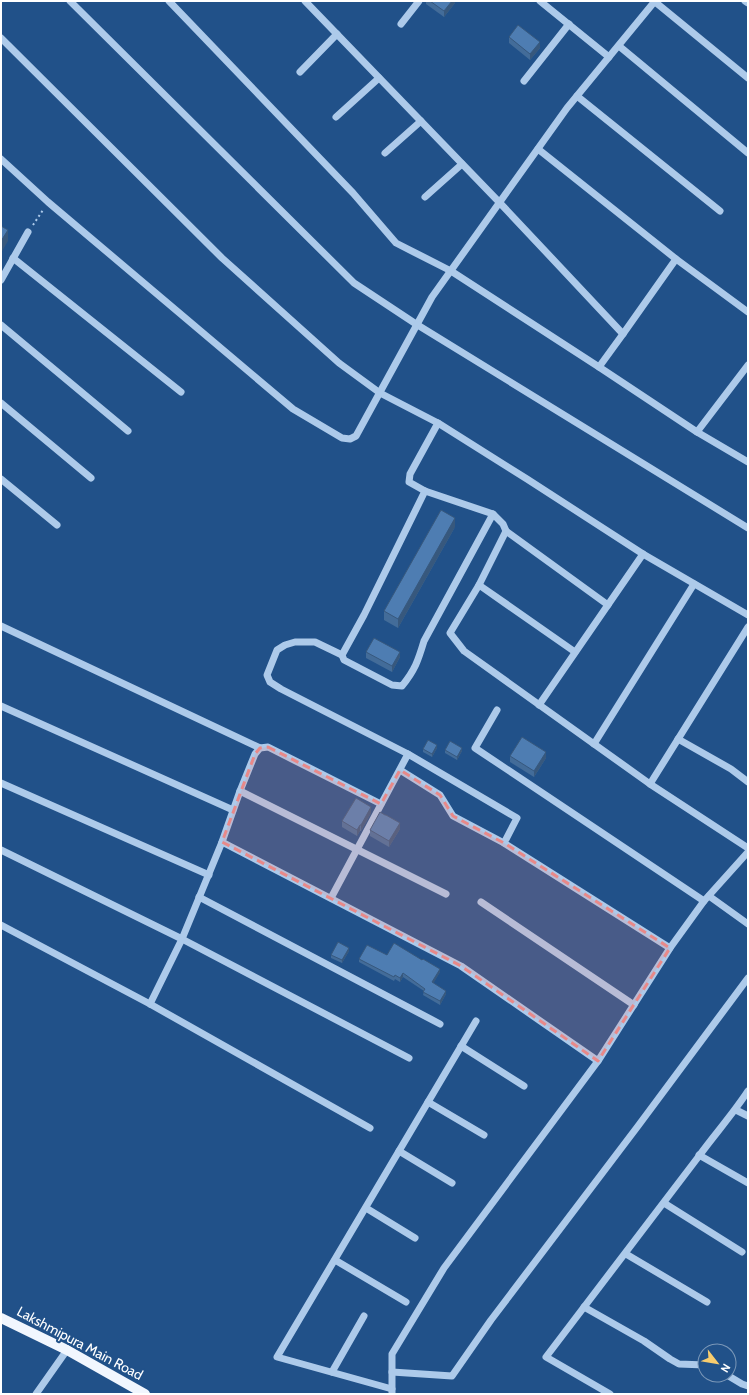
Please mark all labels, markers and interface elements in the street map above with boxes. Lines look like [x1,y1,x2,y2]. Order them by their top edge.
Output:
street label: Lakshmipura Main Road [14,1302,146,1384]
north arrow [697,1343,737,1383]
text: N [718,1361,734,1375]

